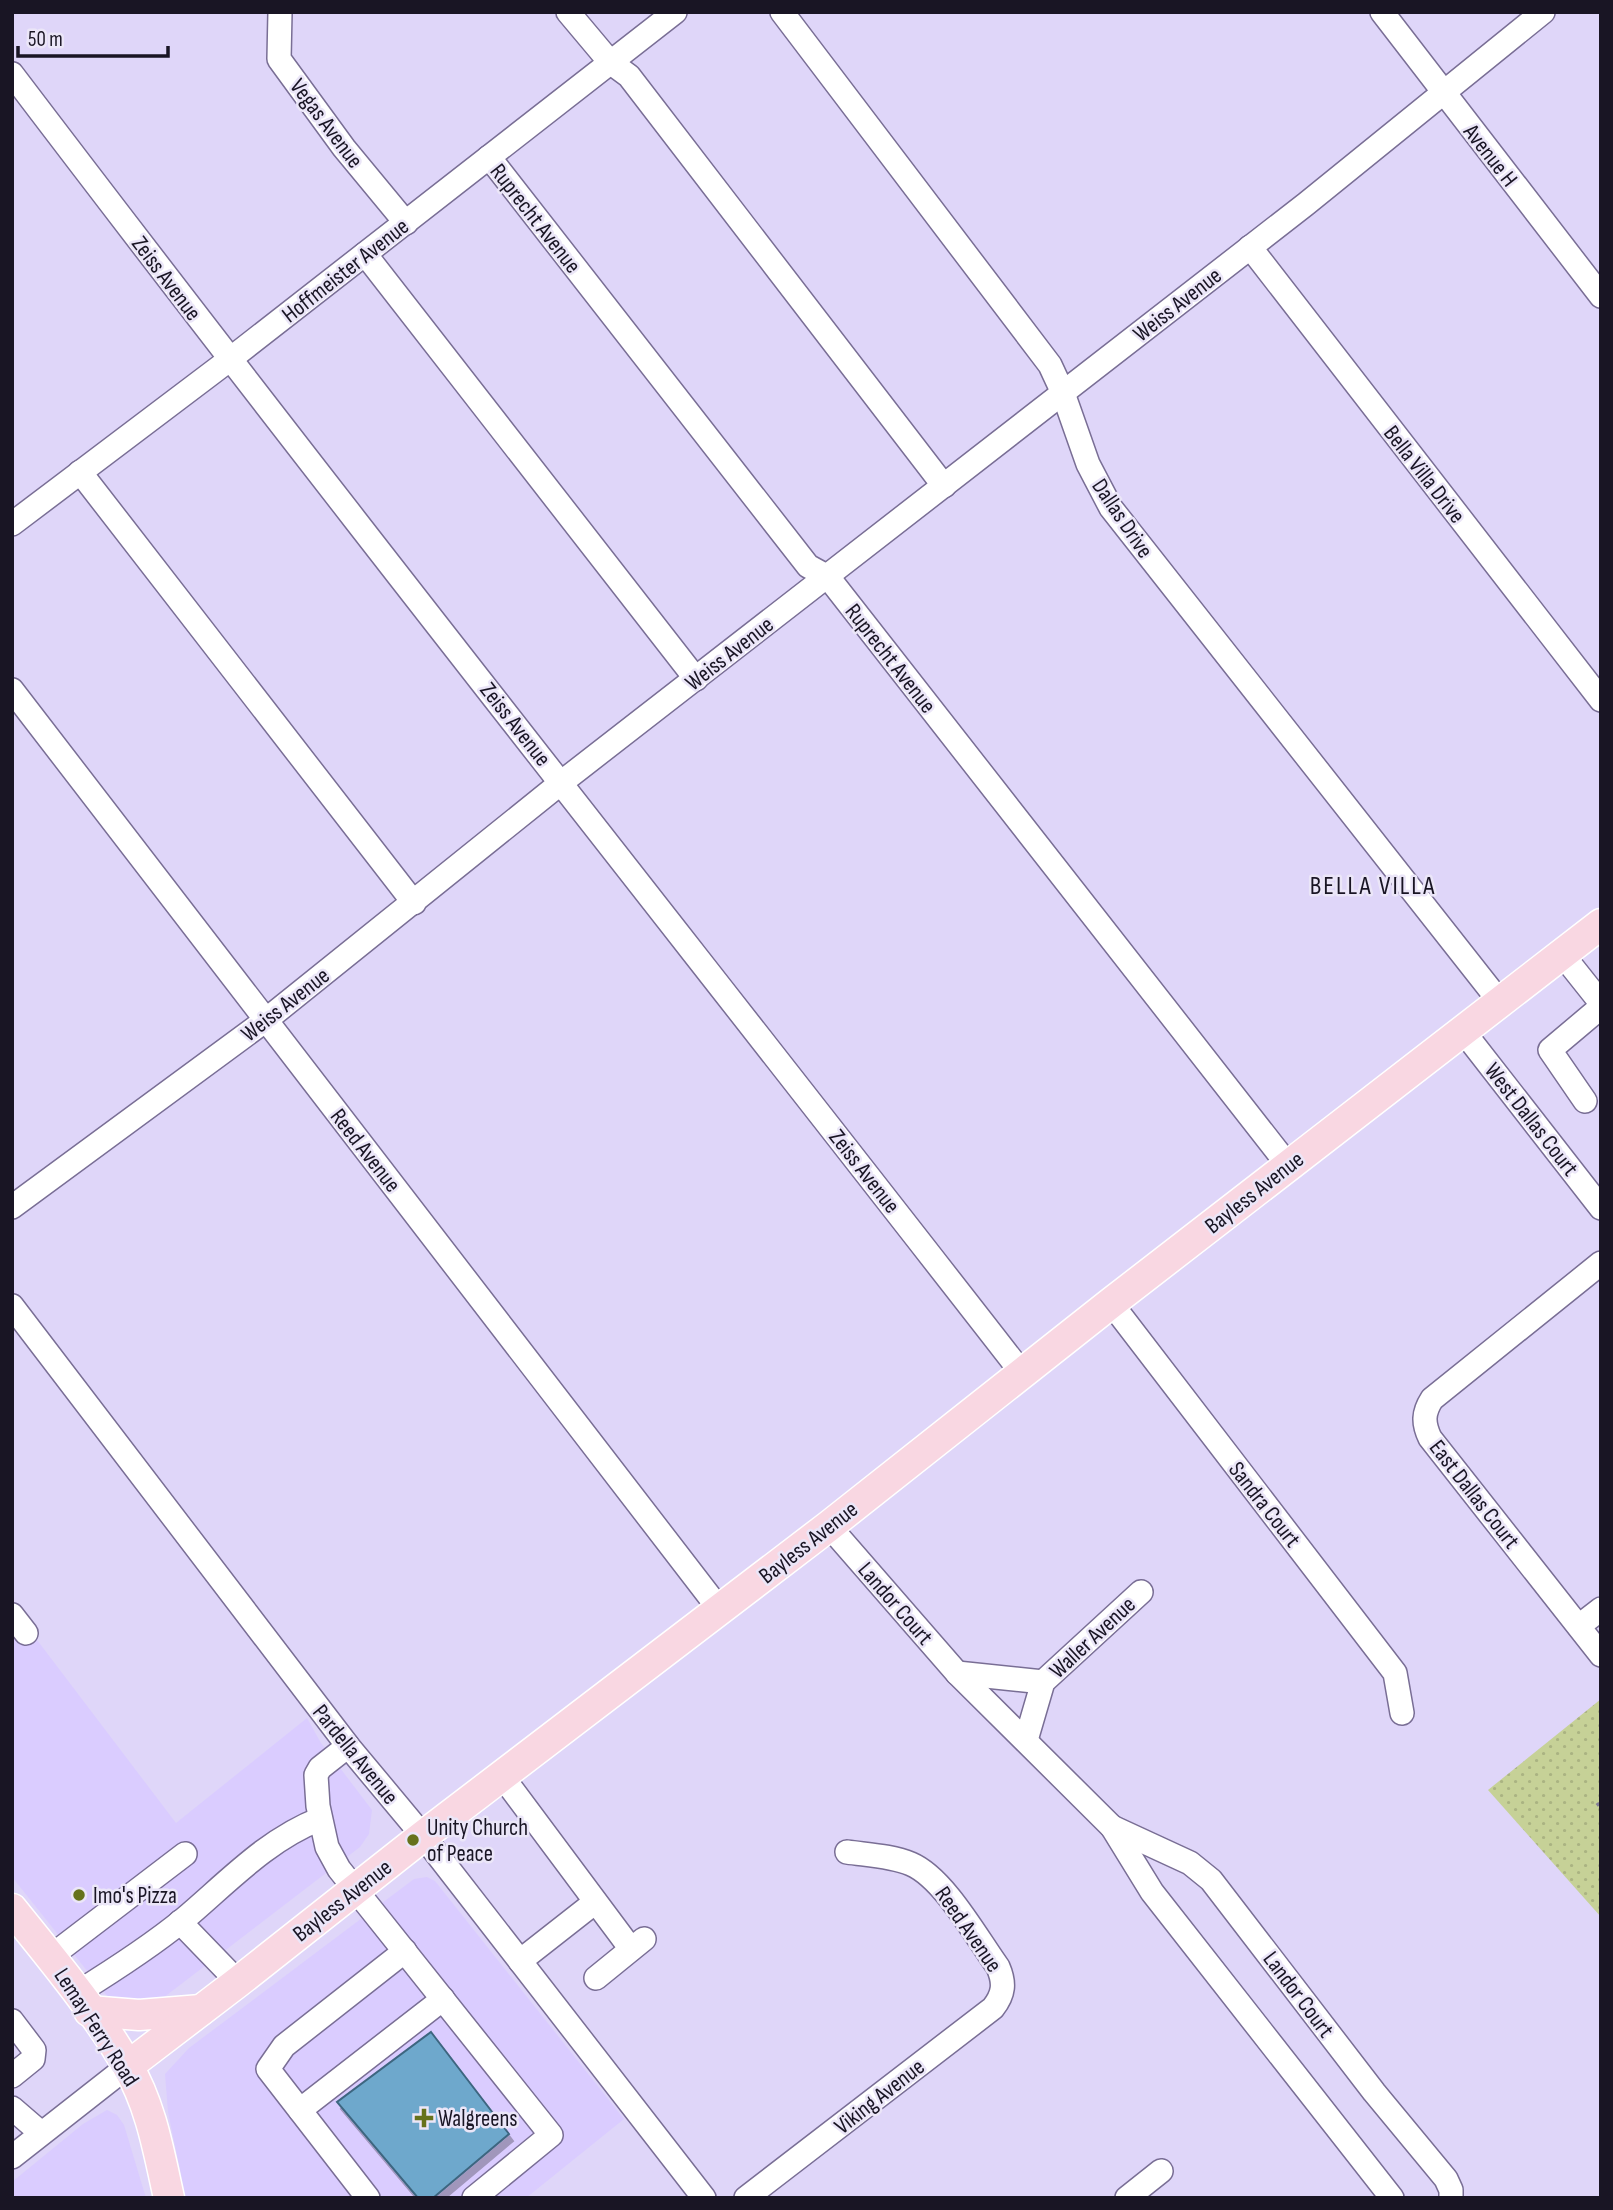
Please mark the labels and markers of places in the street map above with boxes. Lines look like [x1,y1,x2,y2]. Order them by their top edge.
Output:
place label: Unity Church of Peace [427,1814,528,1868]
marker: Unity Church of Peace [405,1832,421,1848]
place label: Imo's Pizza [93,1882,177,1910]
marker: Imo's Pizza [71,1887,87,1903]
place label: Walgreens [438,2105,518,2133]
marker: Walgreens [416,2110,432,2126]

